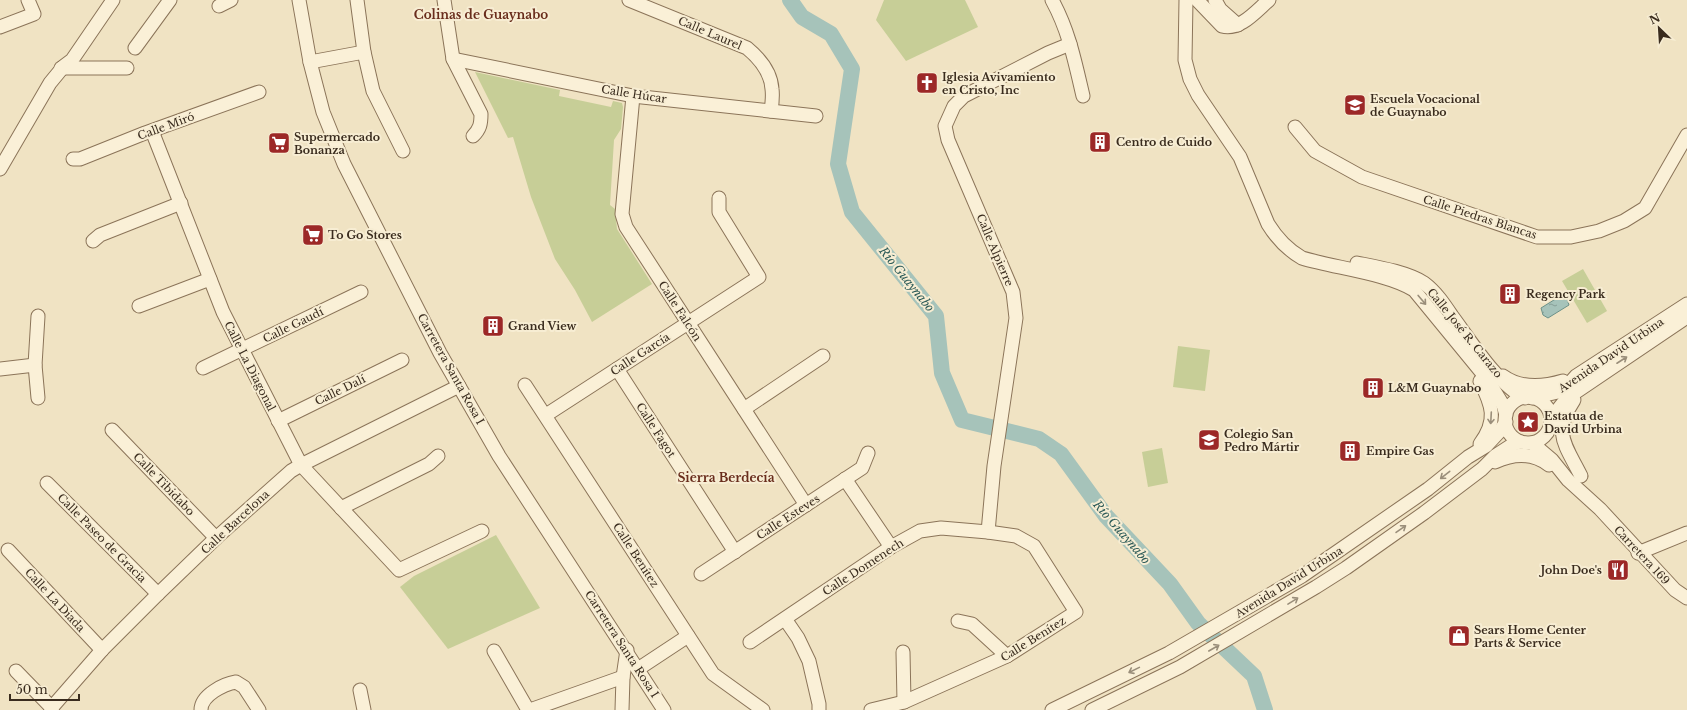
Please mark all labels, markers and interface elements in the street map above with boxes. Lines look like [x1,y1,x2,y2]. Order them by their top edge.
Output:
district label: Colinas de Guaynabo [414,7,548,22]
north arrow [1639,8,1679,48]
text: N [1647,10,1663,27]
street label: Calle Laurel [676,13,744,53]
church icon: Iglesia Avivamiento en Cristo, Inc [914,70,940,96]
place label: Iglesia Avivamiento en Cristo, Inc [942,70,1056,97]
street label: Calle Húcar [600,82,668,106]
school or university icon: Escuela Vocacional de Guaynabo [1342,92,1368,118]
place label: Escuela Vocacional de Guaynabo [1370,92,1480,119]
street label: Calle Miró [136,109,196,143]
building icon: Centro de Cuido [1087,129,1113,155]
supermarket icon: Supermercado Bonanza [266,130,292,156]
place label: Supermercado Bonanza [294,130,380,157]
place label: Centro de Cuido [1116,135,1212,149]
street label: Calle Piedras Blancas [1421,192,1539,242]
street label: Calle Alpierre [973,212,1017,288]
supermarket icon: To Go Stores [300,222,326,248]
place label: To Go Stores [328,228,402,242]
water label: Río Guaynabo [876,243,938,315]
street label: Calle Falcón [655,278,705,344]
building icon: Regency Park [1497,281,1523,307]
street label: Calle José R. Carazo [1424,285,1506,381]
place label: Regency Park [1526,287,1606,301]
one-way arrow [1418,294,1427,305]
street label: Calle Gaudí [260,304,326,346]
street label: Carretera Santa Rosa I [415,311,488,427]
building icon: Grand View [480,313,506,339]
street label: Avenida David Urbina [1555,314,1667,396]
street label: Calle La Diagonal [221,319,279,414]
place label: Grand View [508,319,576,333]
street label: Calle García [608,329,673,378]
one-way arrow [1616,356,1627,364]
street label: Calle Dalí [312,372,368,408]
building icon: L&M Guaynabo [1360,375,1386,401]
place label: L&M Guaynabo [1388,381,1481,395]
street label: Calle Fagot [633,400,679,461]
place icon: Estatua de David Urbina [1515,409,1541,435]
place label: Estatua de David Urbina [1544,409,1623,436]
one-way arrow [1488,411,1495,424]
school or university icon: Colegio San Pedro Mártir [1196,427,1222,453]
place label: Colegio San Pedro Mártir [1224,427,1300,454]
building icon: Empire Gas [1337,438,1363,464]
place label: Empire Gas [1366,444,1434,458]
street label: Calle Tibidabo [130,450,198,518]
district label: Sierra Berdecía [677,470,775,485]
one-way arrow [1440,471,1451,480]
street label: Calle Barcelona [198,486,273,557]
street label: Calle Paseo de Gracia [55,491,150,586]
street label: Calle Esteves [754,491,822,543]
water label: Río Guaynabo [1090,496,1154,567]
street label: Calle Benítez [610,520,662,590]
street label: Carretera 169 [1611,523,1673,587]
one-way arrow [1396,525,1407,533]
street label: Calle Domenech [820,535,907,598]
street label: Avenida David Urbina [1232,543,1346,621]
restaurant icon: John Doe's [1605,557,1631,583]
place label: John Doe's [1539,563,1602,577]
street label: Calle La Diada [22,565,89,635]
street label: Carretera Santa Rosa I [582,588,662,701]
one-way arrow [1287,597,1298,605]
street label: Calle Benítez [998,613,1068,665]
shop icon: Sears Home Center Parts & Service [1446,623,1472,649]
place label: Sears Home Center Parts & Service [1474,623,1587,650]
one-way arrow [1208,643,1220,651]
one-way arrow [1128,667,1140,674]
scale bar [10,676,79,702]
text: 50 m [16,682,48,697]

